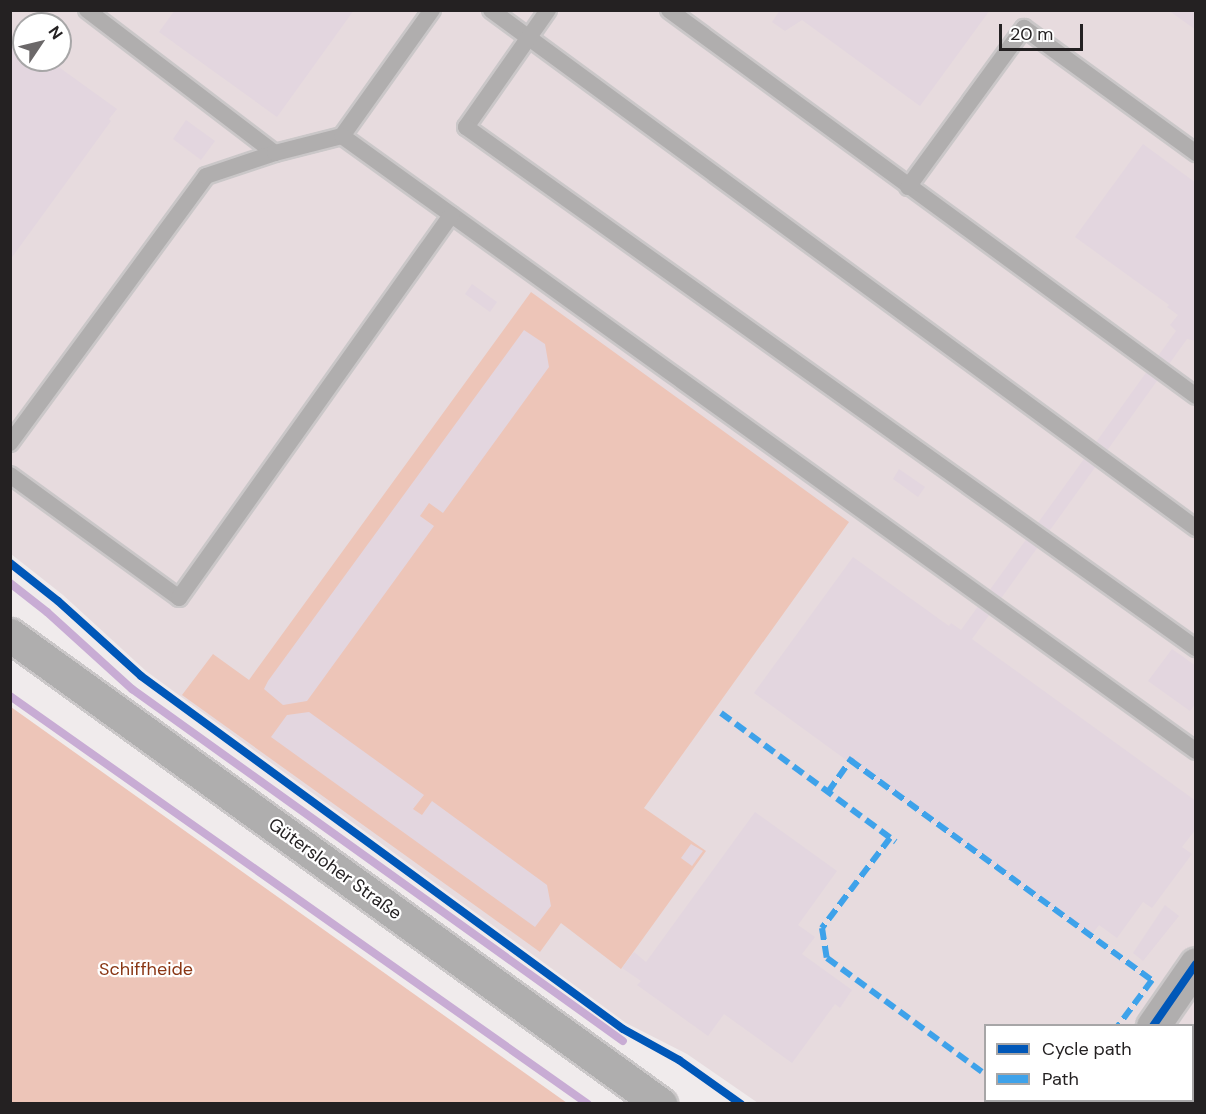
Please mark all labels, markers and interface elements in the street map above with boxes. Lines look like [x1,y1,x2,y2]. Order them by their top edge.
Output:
north arrow [12,12,72,72]
scale bar [1002,12,1086,50]
text: N [44,22,67,43]
text: 20 m [1010,22,1053,46]
street label: Gütersloher Straße [264,813,406,925]
park label: Schiffheide [99,958,193,980]
legend [984,1024,1194,1102]
text: Cycle path [1042,1037,1132,1061]
text: Path [1042,1067,1079,1091]

